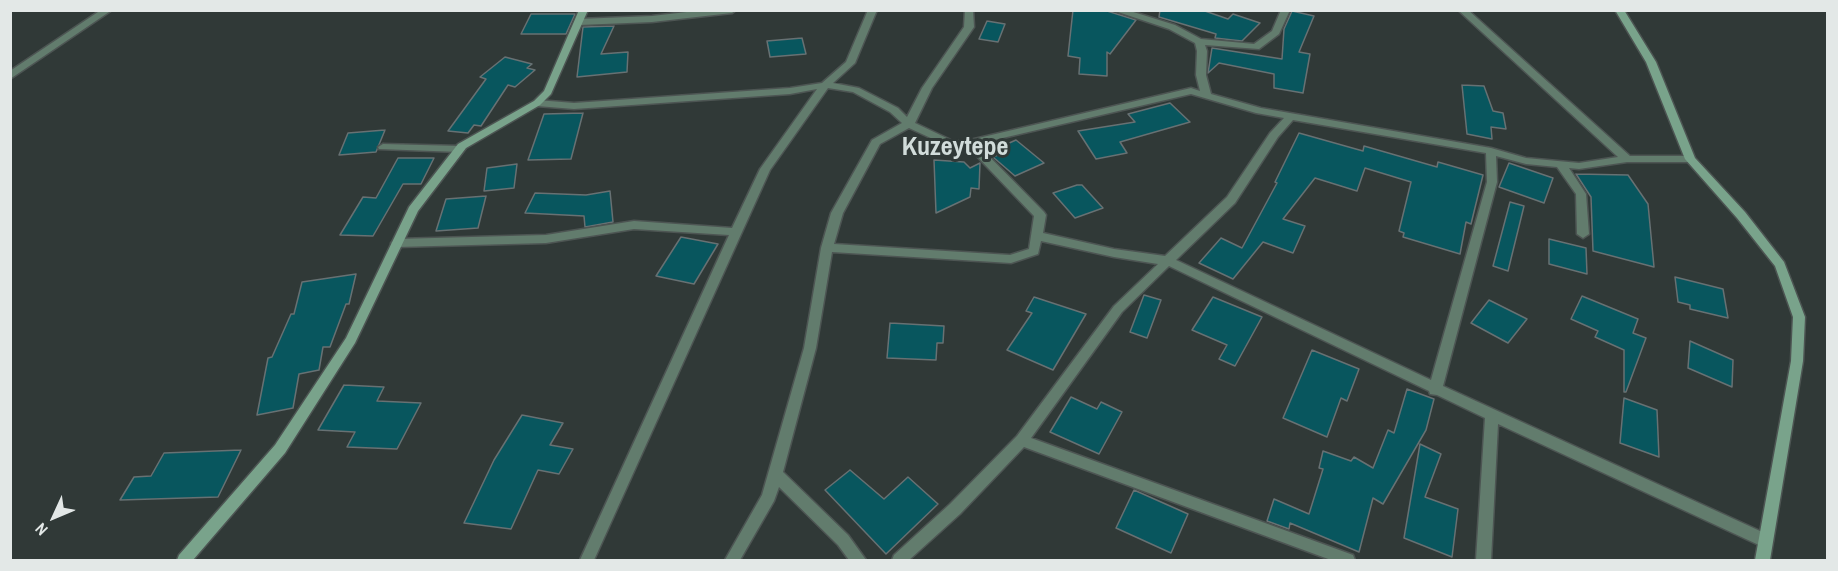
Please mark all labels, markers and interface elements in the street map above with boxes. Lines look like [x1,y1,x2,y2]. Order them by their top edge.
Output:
district label: Kuzeytepe [902,132,1008,164]
north arrow [24,487,84,547]
text: N [30,518,52,541]

